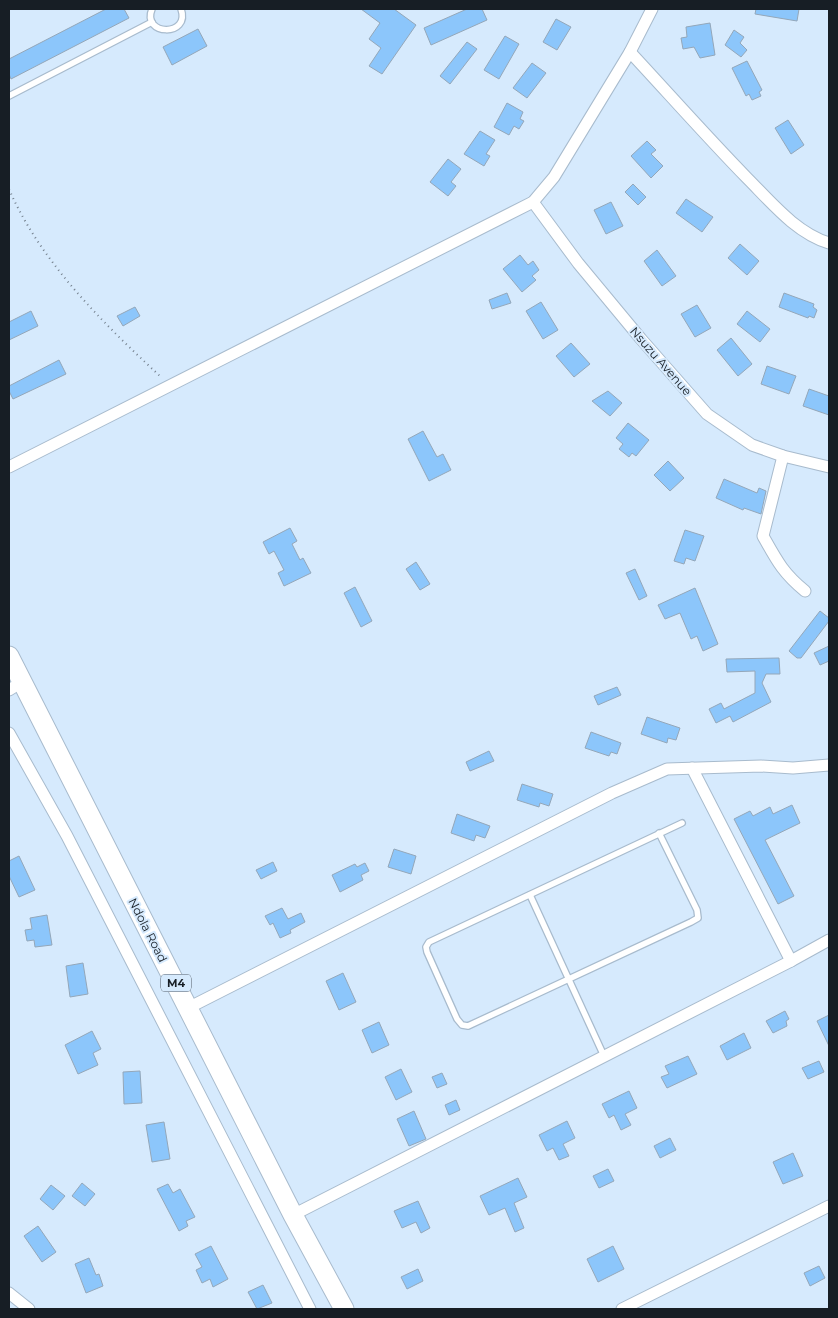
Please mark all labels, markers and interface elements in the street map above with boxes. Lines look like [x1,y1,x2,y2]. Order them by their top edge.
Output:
street label: Nsuzu Avenue [627,324,695,398]
street label: Ndola Road [125,895,171,965]
road number: M4 [161,974,191,991]

